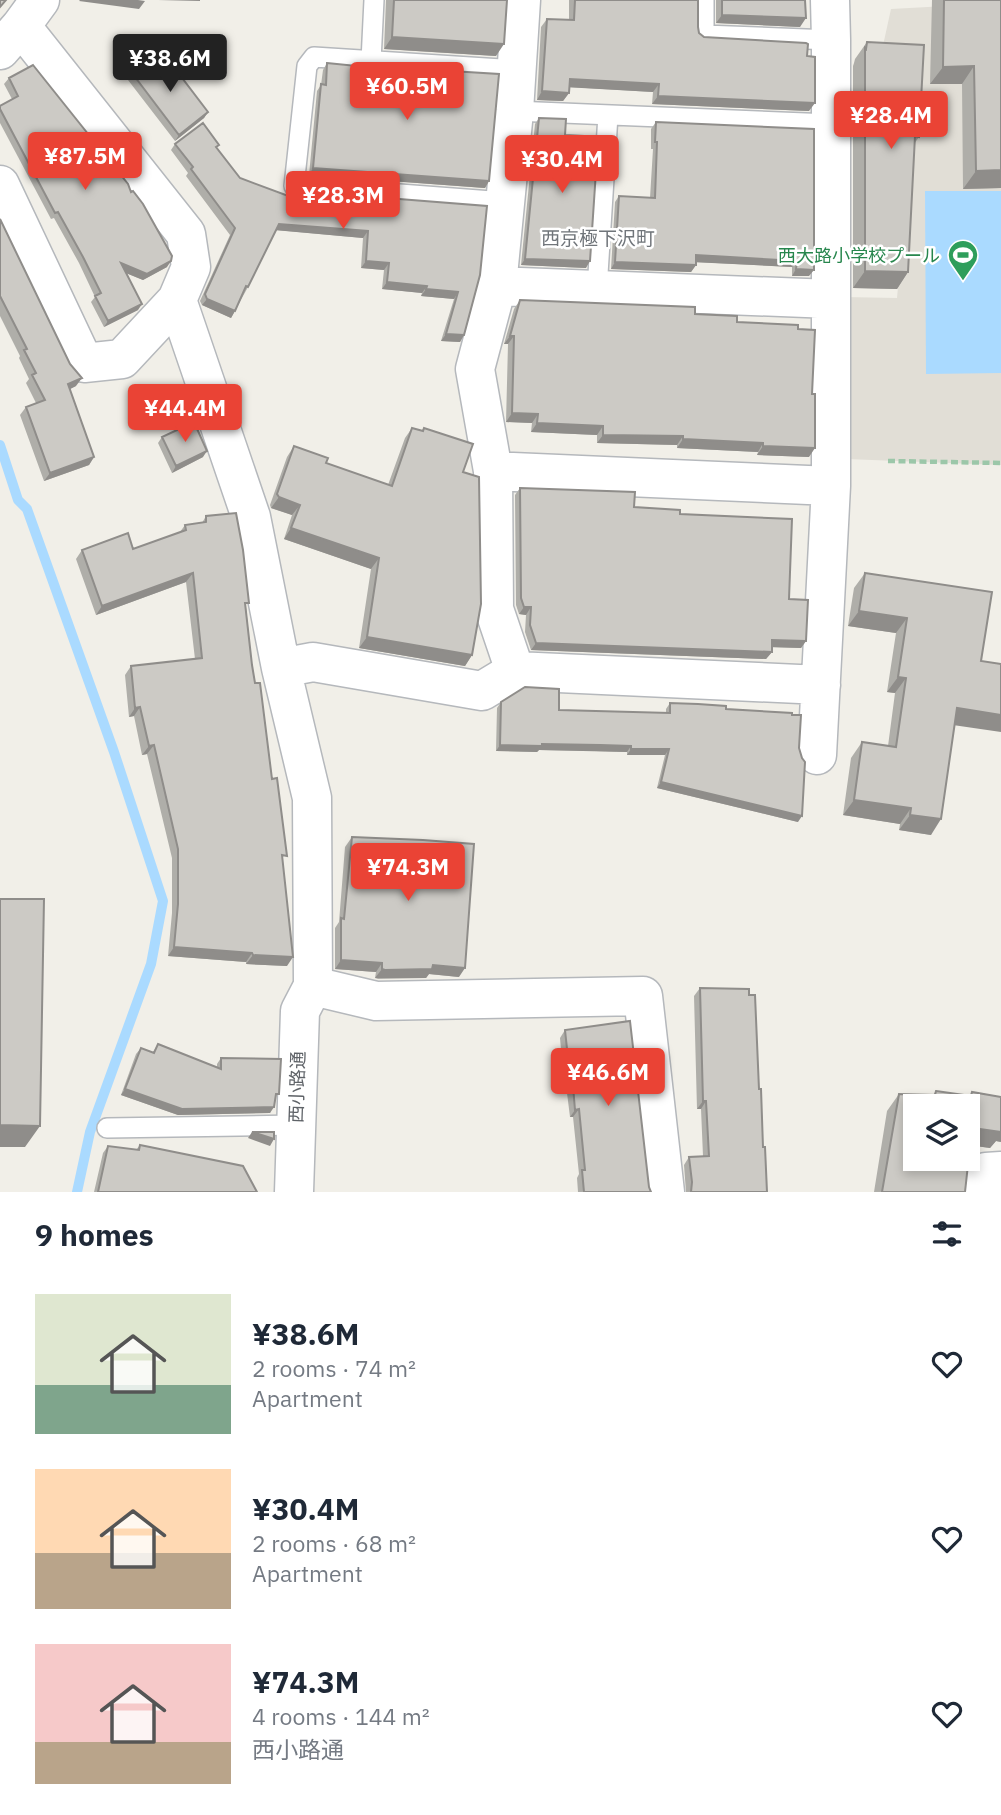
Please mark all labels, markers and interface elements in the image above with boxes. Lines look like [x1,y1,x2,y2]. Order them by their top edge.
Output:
pin: ¥38.6M [113,34,227,94]
text: ¥38.6M [129,42,211,72]
pin: ¥60.5M [350,62,464,122]
text: ¥60.5M [366,70,448,100]
pin: ¥28.4M [834,92,948,151]
text: ¥28.4M [850,99,932,129]
pin: ¥87.5M [28,132,142,192]
pin: ¥30.4M [505,136,619,195]
text: ¥87.5M [44,140,126,170]
text: ¥30.4M [521,143,603,173]
pin: ¥28.3M [286,172,400,231]
text: ¥28.3M [302,179,384,209]
district label: 西京極下沢町 [541,226,655,250]
sports icon: 西大路小学校プール [946,238,980,282]
place label: 西大路小学校プール [778,244,940,267]
pin: ¥44.4M [128,384,242,444]
text: ¥44.4M [144,392,226,422]
pin: ¥74.3M [351,844,465,903]
text: ¥74.3M [367,851,449,881]
pin: ¥46.6M [551,1048,665,1108]
street label: 西小路通 [284,1051,310,1123]
text: ¥46.6M [567,1056,649,1086]
map controls [903,1094,980,1171]
button: layers [903,1094,980,1171]
text: 9 homes [35,1215,154,1254]
icon: filters [928,1215,966,1253]
text: ¥38.6M [252,1314,359,1353]
icon: home [91,1322,175,1406]
icon: heart [928,1345,966,1383]
text: 2 rooms · 74 m² [252,1353,416,1383]
text: Apartment [252,1383,363,1413]
text: ¥30.4M [252,1489,359,1528]
icon: home [91,1497,175,1581]
icon: heart [928,1520,966,1558]
text: 2 rooms · 68 m² [252,1528,416,1558]
text: Apartment [252,1558,363,1588]
text: ¥74.3M [252,1662,359,1701]
icon: home [91,1672,175,1756]
icon: heart [928,1695,966,1733]
text: 4 rooms · 144 m² [252,1701,430,1731]
text: 西小路通 [252,1734,344,1764]

